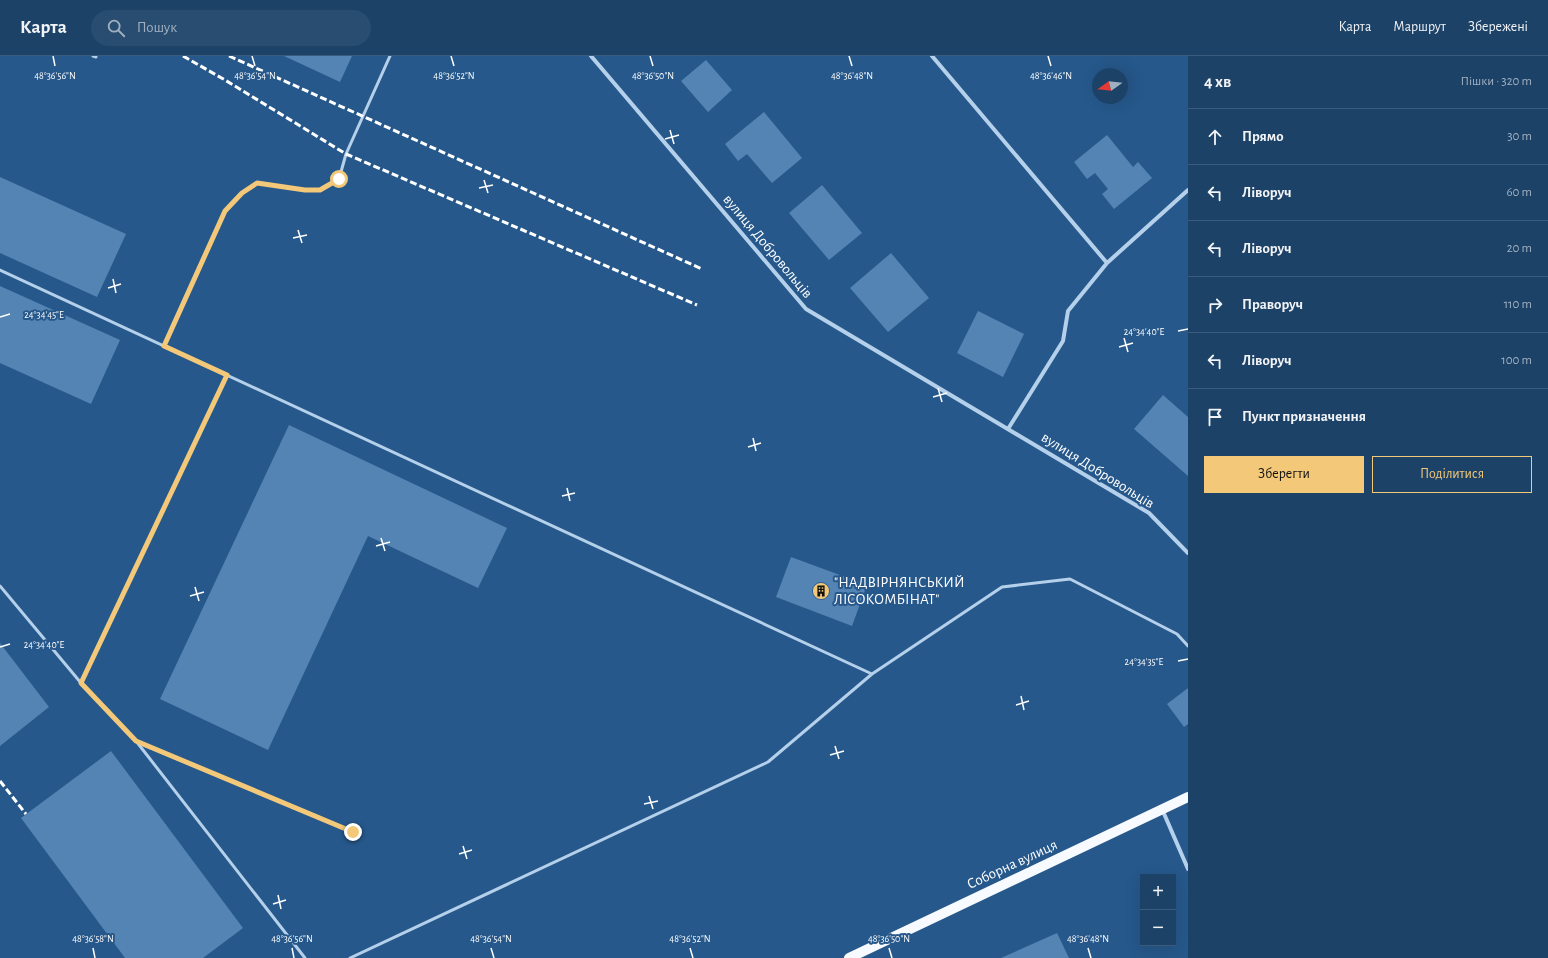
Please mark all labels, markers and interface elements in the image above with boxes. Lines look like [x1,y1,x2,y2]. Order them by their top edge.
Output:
search box [91,10,371,46]
icon: search [105,17,127,39]
text: Карта [20,18,67,37]
text: Пошук [137,20,177,35]
text: Карта [1338,20,1371,34]
text: Маршрут [1393,20,1446,34]
text: Збережені [1468,20,1528,34]
north arrow [1092,68,1128,104]
text: 48°36'56"N [34,71,76,81]
text: 48°36'54"N [234,71,276,81]
text: 48°36'52"N [433,71,475,81]
text: 48°36'50"N [632,71,674,81]
text: 48°36'48"N [831,71,873,81]
text: 48°36'46"N [1030,71,1072,81]
text: 4 хв [1204,73,1231,90]
text: Пішки · 320 m [1461,75,1532,88]
icon: ahead [1204,126,1226,148]
text: Прямо [1242,129,1284,144]
text: 30 m [1507,130,1532,143]
route start [330,170,348,188]
icon: left [1204,182,1226,204]
text: Ліворуч [1242,185,1292,200]
text: 60 m [1506,186,1532,199]
street label: вулиця Добровольців [720,192,815,301]
icon: left [1204,238,1226,260]
text: Ліворуч [1242,241,1292,256]
text: 20 m [1507,242,1532,255]
icon: right [1204,294,1226,316]
text: Праворуч [1242,297,1303,312]
text: 110 m [1504,298,1532,311]
text: 24°34'45"E [24,310,64,320]
text: 24°34'40"E [1124,327,1164,337]
icon: left [1204,350,1226,372]
text: Ліворуч [1242,353,1292,368]
text: 100 m [1501,354,1532,367]
icon: arrive [1204,406,1226,428]
text: Пункт призначення [1242,409,1366,424]
street label: вулиця Добровольців [1039,430,1157,511]
button: Зберегти [1204,456,1364,493]
button: Поділитися [1372,456,1532,493]
place label: "НАДВІРНЯНСЬКИЙ ЛІСОКОМБІНАТ" [834,575,965,607]
building icon: "НАДВІРНЯНСЬКИЙ ЛІСОКОМБІНАТ" [811,581,831,601]
text: 24°34'40"E [24,640,64,650]
text: 24°34'35"E [1125,657,1164,667]
route end [344,823,362,841]
street label: Соборна вулиця [965,837,1060,892]
map controls [1140,874,1176,946]
button: + [1140,874,1176,910]
button: − [1140,910,1176,946]
text: 48°36'58"N [72,934,114,944]
text: 48°36'56"N [271,934,313,944]
text: 48°36'54"N [470,934,512,944]
text: 48°36'52"N [669,934,711,944]
text: 48°36'50"N [868,934,910,944]
text: 48°36'48"N [1067,934,1109,944]

